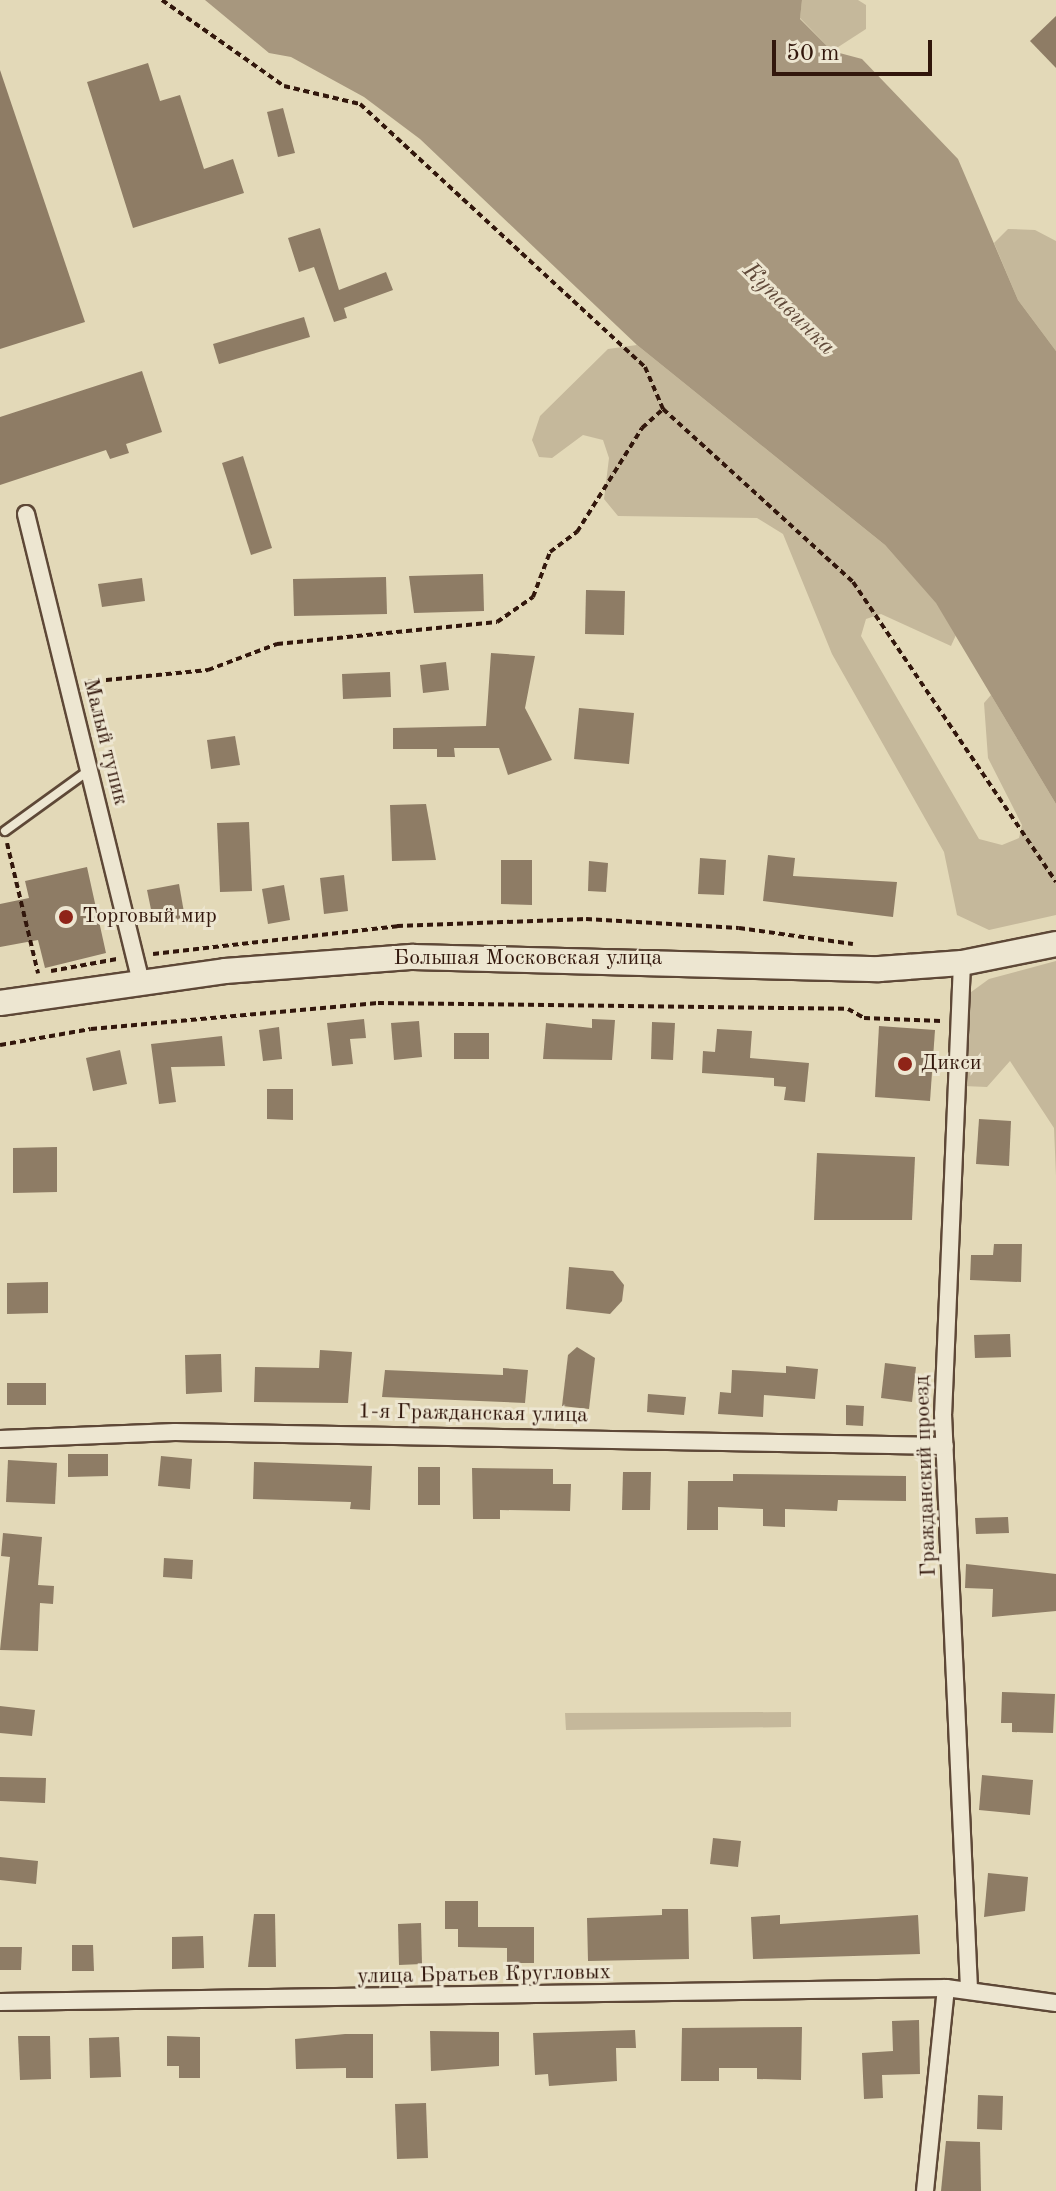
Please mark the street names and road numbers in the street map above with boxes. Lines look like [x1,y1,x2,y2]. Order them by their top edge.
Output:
street label: Малый тупик [76,676,134,808]
street label: Большая Московская улица [394,946,662,972]
street label: Гражданский проезд [909,1375,943,1577]
street label: 1-я Гражданская улица [358,1399,588,1429]
street label: улица Братьев Кругловых [357,1960,611,1990]

